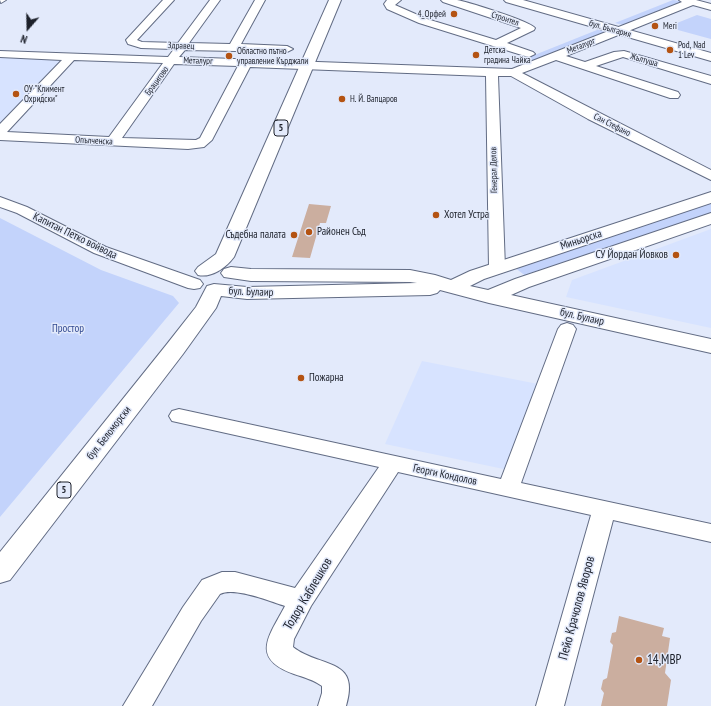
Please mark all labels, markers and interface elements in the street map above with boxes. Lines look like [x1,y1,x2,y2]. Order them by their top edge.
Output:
north arrow [8,8,48,48]
place label: 4_Орфей [417,9,446,19]
marker: 4_Орфей [449,9,459,19]
street label: Строител [490,9,520,29]
street label: бул. България [588,18,632,40]
marker: Meri [650,21,660,31]
place label: Meri [663,21,677,31]
text: N [19,32,29,47]
street label: Металург [565,36,597,56]
street label: Здравец [167,40,195,52]
place label: Pod, Nad 1 Lev [678,40,706,61]
place label: Детска градина Чайка [484,45,531,66]
marker: Pod, Nad 1 Lev [665,45,675,55]
place label: Областно пътно управление Кърджали [237,46,308,67]
marker: Детска градина Чайка [471,50,481,60]
marker: Областно пътно управление Кърджали [224,51,234,61]
street label: Жълтуша [629,51,659,69]
street label: Металург [183,55,213,67]
street label: Брацигово [143,64,171,98]
place label: ОУ "Климент Охридски" [24,84,64,105]
marker: ОУ "Климент Охридски" [11,89,21,99]
marker: Н. Й. Вапцаров [337,94,347,104]
place label: Н. Й. Вапцаров [350,94,397,104]
street label: Сан Стефано [592,111,632,139]
road number: 5 [274,120,288,136]
street label: Опълченска [75,135,113,147]
street label: Генерал Делов [488,147,500,193]
place label: Хотел Устра [444,208,489,222]
street label: Капитан Петко войвода [31,210,119,262]
marker: Хотел Устра [431,210,441,220]
place label: Районен Съд [317,225,366,239]
marker: Районен Съд [304,227,314,237]
street label: Миньорска [559,227,603,253]
place label: Съдебна палата [226,228,286,242]
marker: Съдебна палата [289,230,299,240]
place label: СУ Йордан Йовков [596,248,668,262]
marker: СУ Йордан Йовков [671,250,681,260]
street label: бул. Булаир [228,285,274,299]
street label: бул. Булаир [559,306,605,328]
park label: Простор [52,322,84,336]
place label: Пожарна [309,371,344,385]
marker: Пожарна [296,373,306,383]
street label: бул. Беломорски [84,404,134,462]
street label: Георги Кондолов [412,462,478,488]
road number: 5 [57,482,71,498]
street label: Тодор Каблешков [280,555,336,633]
street label: Пейо Крачолов Яворов [556,555,598,661]
place label: 14,МВР [647,652,681,668]
marker: 14,МВР [634,655,644,665]

